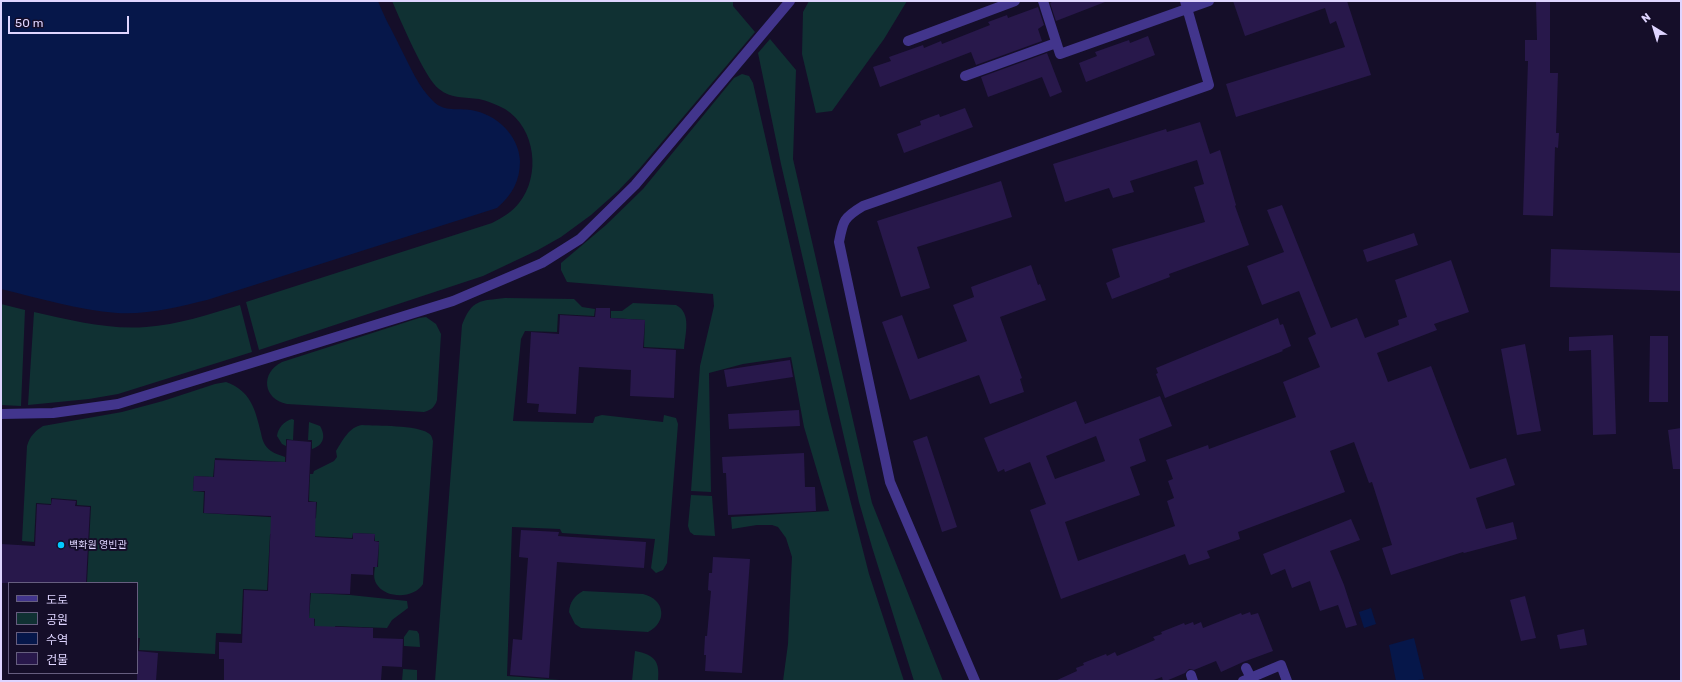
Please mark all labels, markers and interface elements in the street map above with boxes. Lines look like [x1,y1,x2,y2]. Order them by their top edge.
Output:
scale bar [10,8,131,34]
north arrow [1634,8,1674,48]
text: N [1639,11,1653,26]
text: 50 m [15,16,43,30]
place label: 백화원 영빈관 [69,539,127,551]
marker: 백화원 영빈관 [56,540,66,550]
legend [8,582,138,674]
text: 도로 [46,593,68,607]
text: 공원 [46,613,68,627]
text: 수역 [46,633,68,647]
text: 건물 [46,653,68,667]

